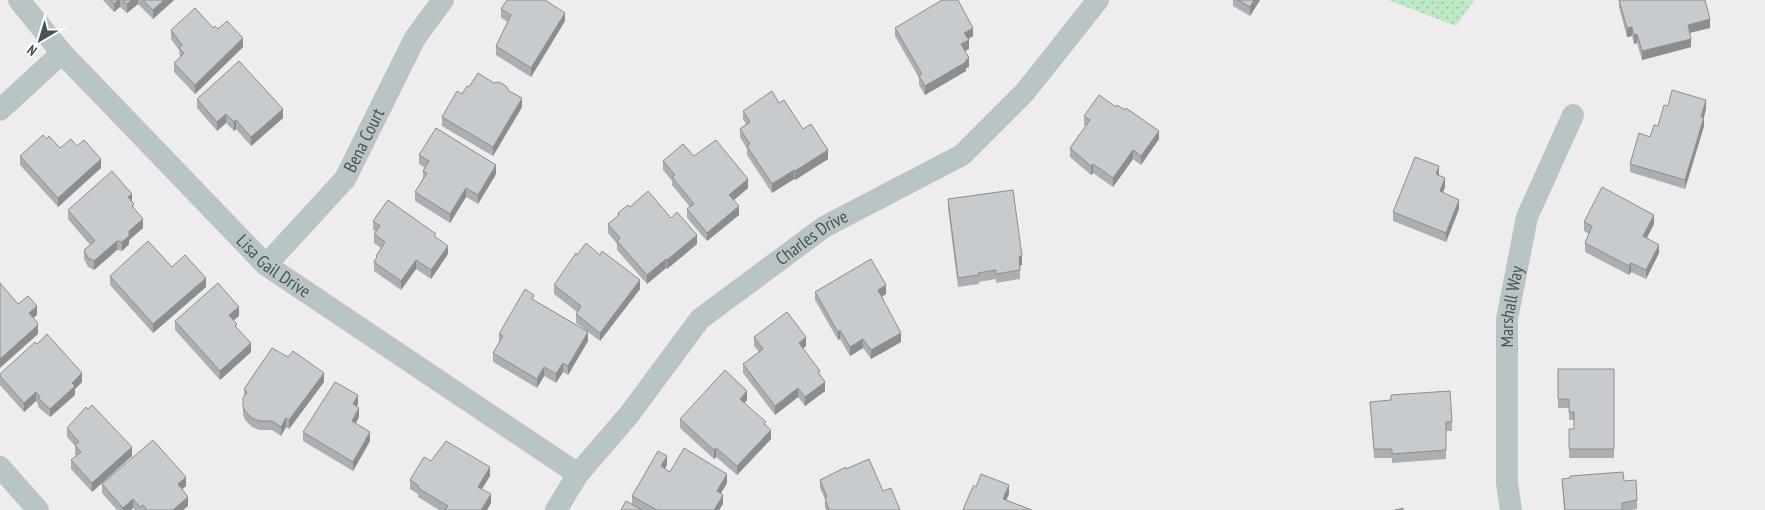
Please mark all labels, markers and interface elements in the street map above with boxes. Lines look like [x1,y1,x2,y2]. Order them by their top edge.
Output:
north arrow [15,15,65,65]
text: N [23,41,41,60]
street label: Bena Court [338,104,389,176]
street label: Charles Drive [771,205,852,270]
street label: Lisa Gail Drive [232,229,315,303]
street label: Marshall Way [1495,264,1528,347]

